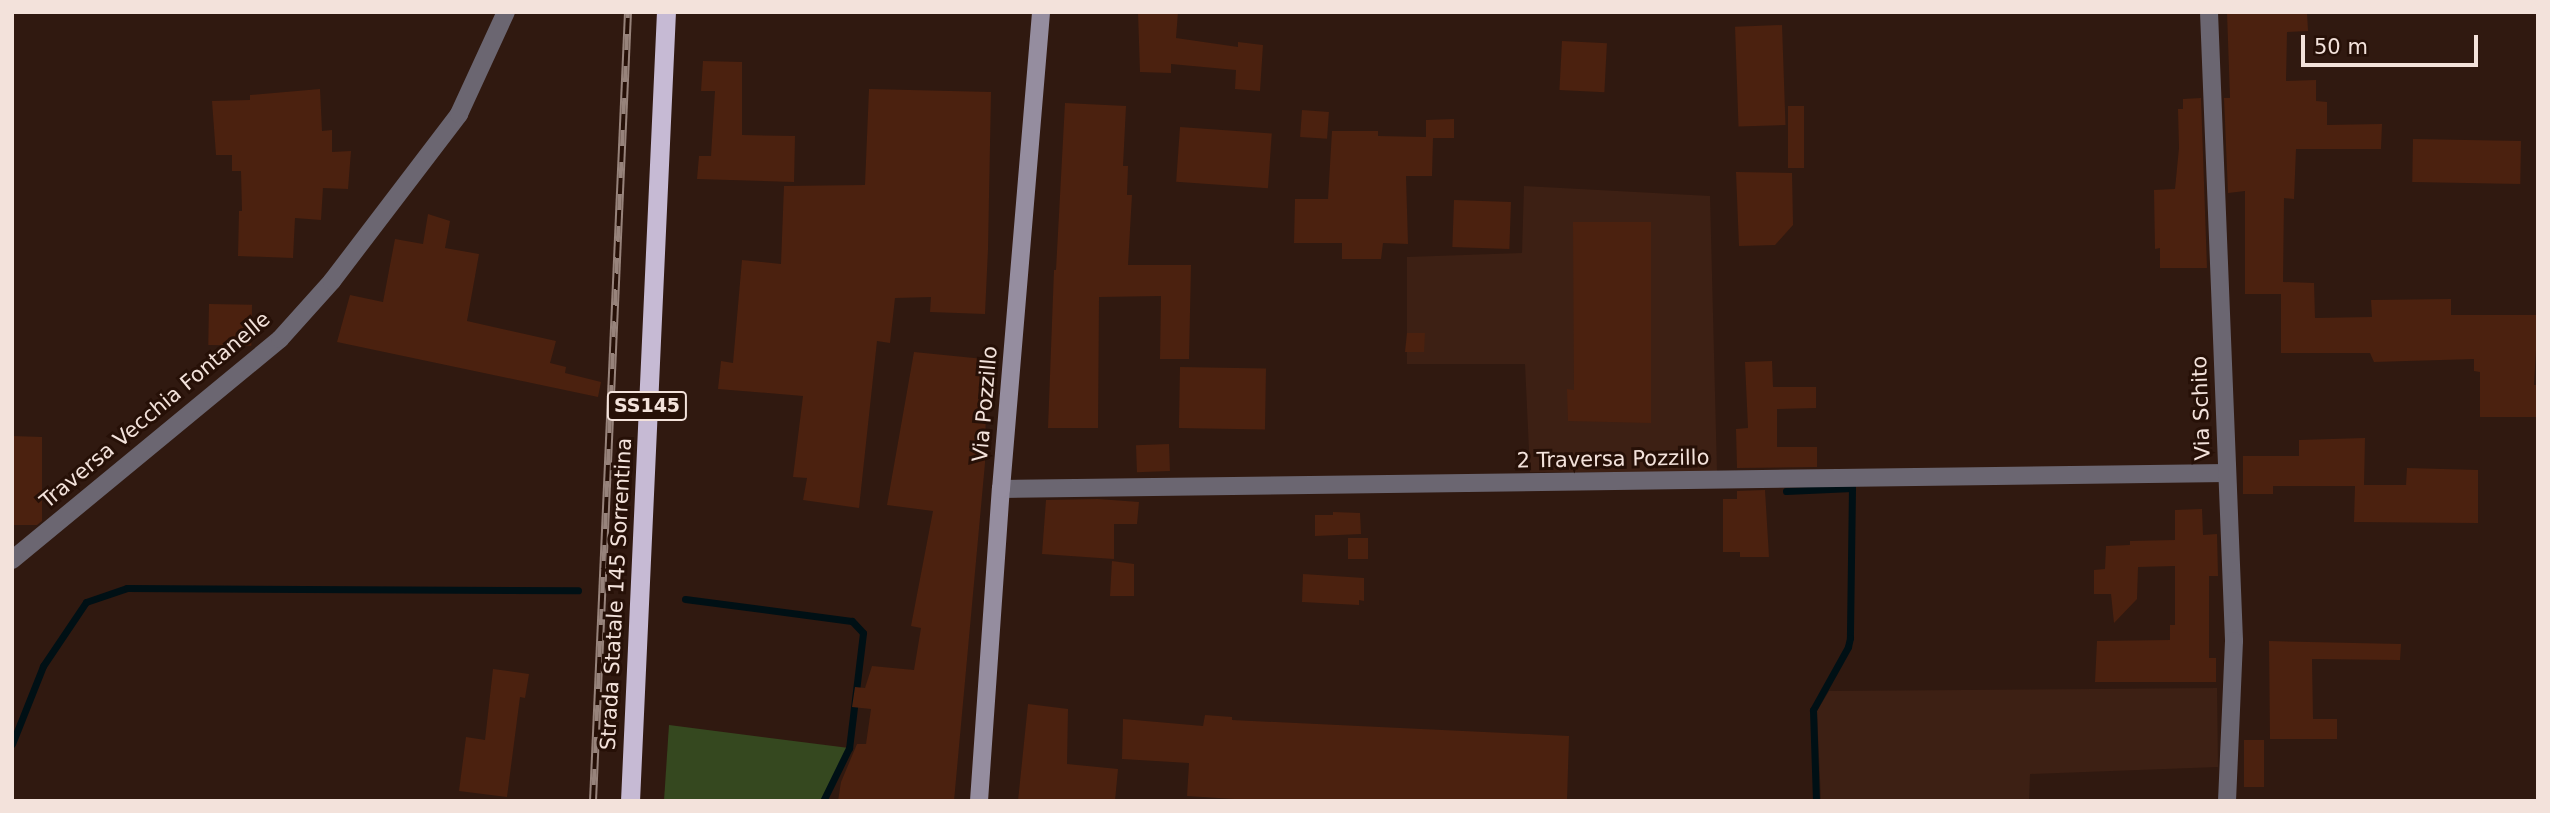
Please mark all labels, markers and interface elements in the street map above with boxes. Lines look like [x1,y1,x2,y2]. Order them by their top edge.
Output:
scale bar [2305,21,2482,65]
text: 50 m [2314,35,2368,59]
street label: Traversa Vecchia Fontanelle [35,306,275,514]
street label: Via Pozzillo [967,345,1003,463]
street label: Via Schito [2187,355,2215,461]
road number: SS145 [607,390,687,422]
street label: Strada Statale 145 Sorrentina [595,437,637,751]
street label: 2 Traversa Pozzillo [1516,445,1710,473]

